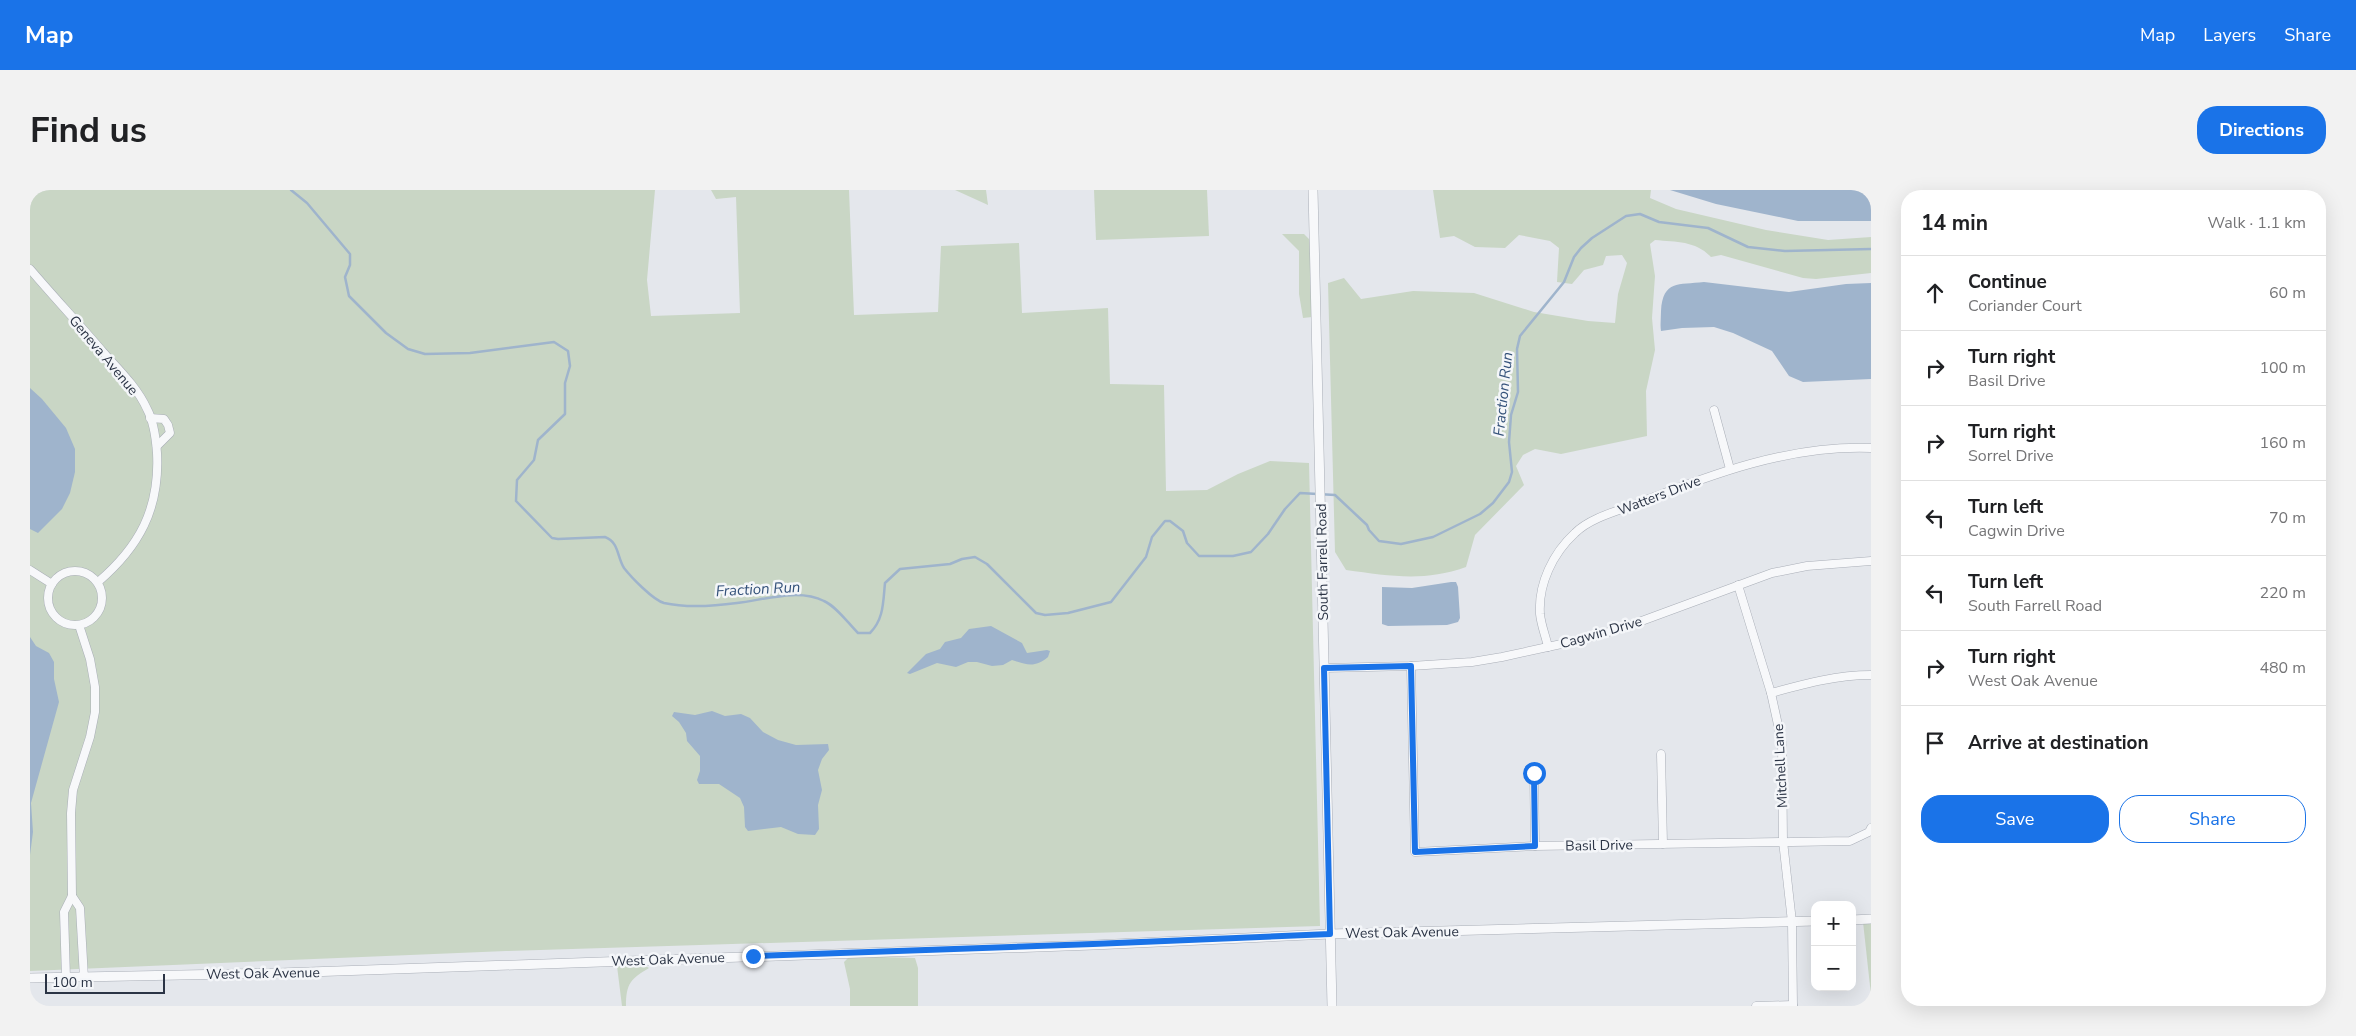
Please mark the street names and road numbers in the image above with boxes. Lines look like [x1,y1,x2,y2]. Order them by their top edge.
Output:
street label: Geneva Avenue [65,311,143,399]
street label: Watters Drive [1615,471,1703,520]
street label: South Farrell Road [1312,503,1333,621]
street label: Cagwin Drive [1558,612,1644,653]
street label: Mitchell Lane [1769,723,1792,809]
street label: Basil Drive [1565,835,1633,856]
street label: West Oak Avenue [1345,922,1459,943]
street label: West Oak Avenue [611,948,725,971]
street label: West Oak Avenue [206,963,320,984]

